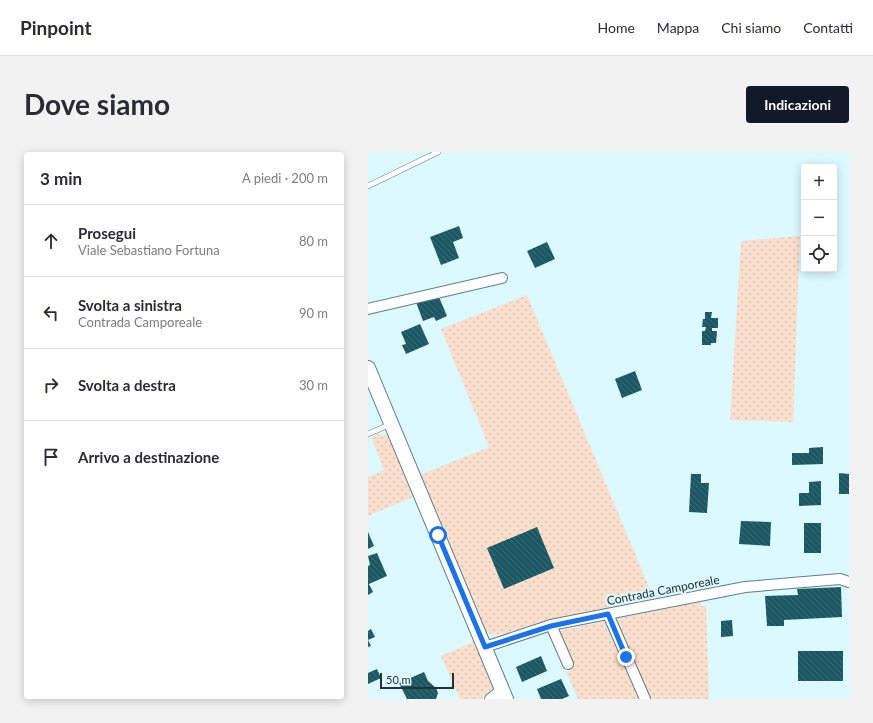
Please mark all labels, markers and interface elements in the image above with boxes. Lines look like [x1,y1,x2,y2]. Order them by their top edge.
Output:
text: Pinpoint [20,16,91,39]
text: Home [598,19,635,36]
text: Mappa [657,19,699,36]
text: Chi siamo [721,19,781,36]
text: Contatti [803,19,853,36]
button: Indicazioni [746,86,849,123]
text: Dove siamo [24,87,170,121]
map controls [801,164,837,272]
button: + [801,164,837,200]
text: 3 min [40,168,82,189]
text: A piedi · 200 m [242,170,328,186]
button: − [801,200,837,236]
text: Prosegui [78,224,136,242]
icon: ahead [40,230,62,252]
text: 80 m [299,233,328,249]
button: locate [801,236,837,272]
text: Viale Sebastiano Fortuna [78,242,220,258]
text: Svolta a sinistra [78,296,182,314]
icon: left [40,302,62,324]
text: 90 m [299,305,328,321]
text: Contrada Camporeale [78,314,202,330]
icon: right [40,374,62,396]
text: Svolta a destra [78,376,176,394]
text: 30 m [299,377,328,393]
icon: arrive [40,446,62,468]
text: Arrivo a destinazione [78,448,219,466]
route start [429,526,447,544]
street label: Contrada Camporeale [605,572,721,608]
route end [617,648,635,666]
scale bar [380,671,454,690]
text: 50 m [386,673,411,686]

